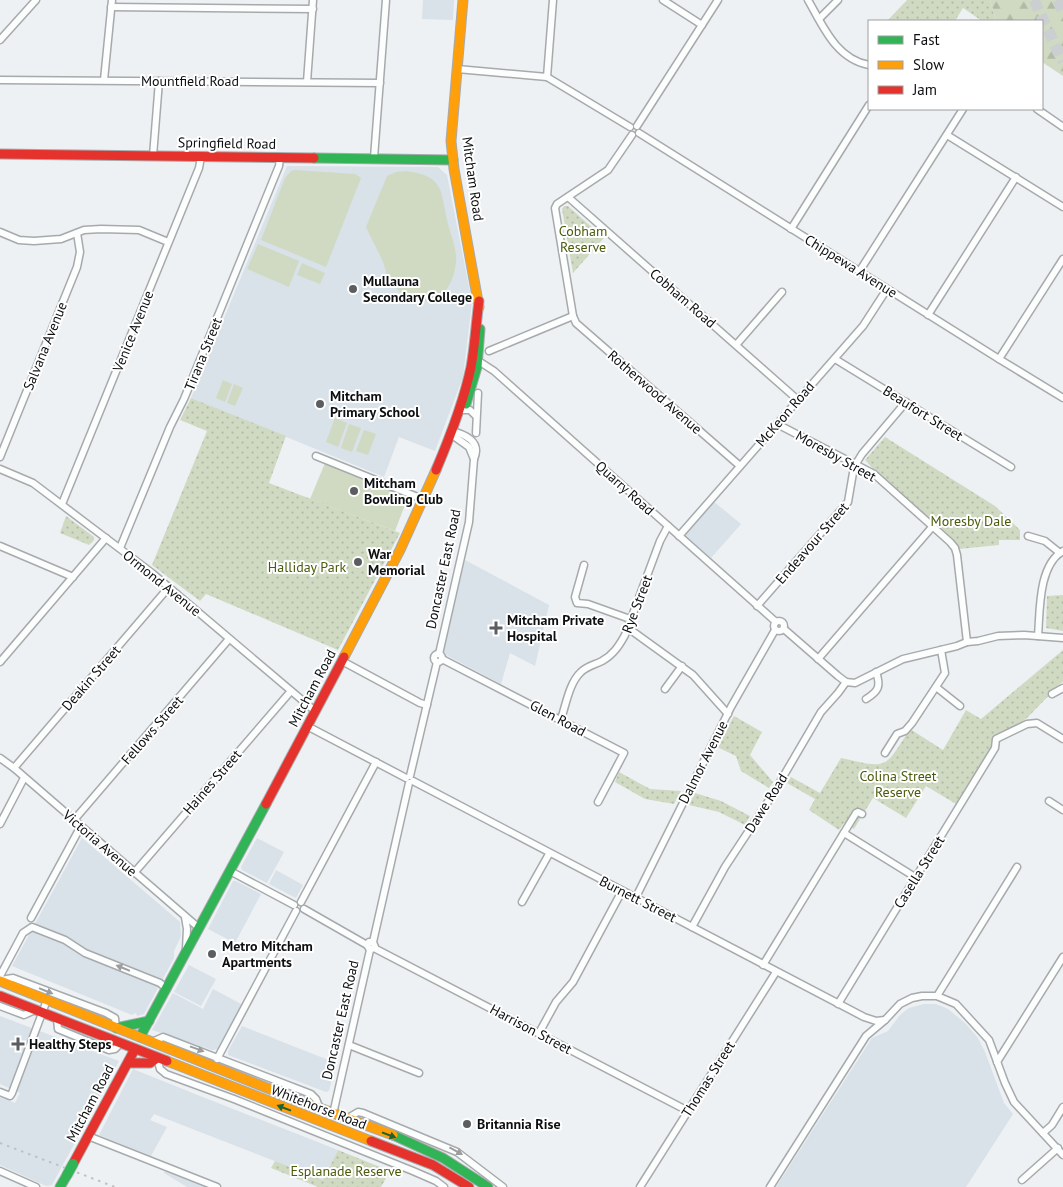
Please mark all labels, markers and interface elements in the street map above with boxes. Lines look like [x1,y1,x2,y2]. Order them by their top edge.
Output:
legend [868,20,1043,110]
text: Fast [913,30,940,49]
text: Slow [913,55,944,74]
street label: Mountfield Road [141,72,239,90]
text: Jam [912,80,937,99]
street label: Springfield Road [178,133,276,153]
street label: Mitcham Road [458,136,488,222]
park label: Cobham Reserve [559,222,607,256]
street label: Chippewa Avenue [801,230,901,302]
street label: Cobham Road [646,264,720,332]
place label: Mullauna Secondary College [363,272,472,306]
marker: Mullauna Secondary College [347,283,359,295]
street label: Venice Avenue [108,288,157,375]
street label: Salvana Avenue [19,299,71,393]
street label: Tirana Street [180,315,226,393]
street label: Rotherwood Avenue [604,346,706,438]
street label: McKeon Road [752,378,818,450]
street label: Beaufort Street [880,381,967,445]
place label: Mitcham Primary School [330,387,420,421]
marker: Mitcham Primary School [314,398,326,410]
street label: Moresby Street [793,426,880,486]
street label: Quarry Road [592,457,658,519]
place label: Mitcham Bowling Club [364,474,444,508]
marker: Mitcham Bowling Club [348,485,360,497]
street label: Endeavour Street [772,498,853,588]
street label: Doncaster East Road [421,507,465,631]
park label: Moresby Dale [931,512,1011,530]
place label: War Memorial [368,545,426,579]
street label: Ormond Avenue [119,546,205,620]
marker: War Memorial [352,556,364,568]
park label: Halliday Park [268,558,346,576]
street label: Rye Street [618,572,656,636]
place label: Mitcham Private Hospital [507,611,604,645]
marker: Mitcham Private Hospital [489,621,503,635]
street label: Deakin Street [58,641,124,714]
street label: Mitcham Road [284,646,340,730]
street label: Fellows Street [117,692,187,768]
street label: Glen Road [527,696,589,740]
street label: Dalmor Avenue [674,717,732,807]
street label: Haines Street [179,746,245,818]
park label: Colina Street Reserve [860,767,937,801]
street label: Dawe Road [741,770,791,836]
street label: Victoria Avenue [58,805,141,880]
street label: Casella Street [890,832,949,912]
street label: Burnett Street [596,872,680,926]
place label: Metro Mitcham Apartments [222,937,313,971]
marker: Metro Mitcham Apartments [206,948,218,960]
street label: Doncaster East Road [317,958,363,1082]
one-way arrow [116,963,130,971]
one-way arrow [39,987,53,995]
street label: Harrison Street [487,1000,575,1058]
place label: Healthy Steps [29,1035,111,1053]
marker: Healthy Steps [11,1037,25,1051]
street label: Thomas Street [677,1037,739,1121]
one-way arrow [190,1046,205,1053]
street label: Mitcham Road [62,1061,118,1145]
street label: Whitehorse Road [269,1080,369,1134]
one-way arrow [277,1104,292,1111]
place label: Britannia Rise [477,1115,561,1133]
marker: Britannia Rise [461,1118,473,1130]
one-way arrow [382,1131,397,1139]
one-way arrow [449,1147,462,1156]
park label: Esplanade Reserve [290,1162,402,1180]

